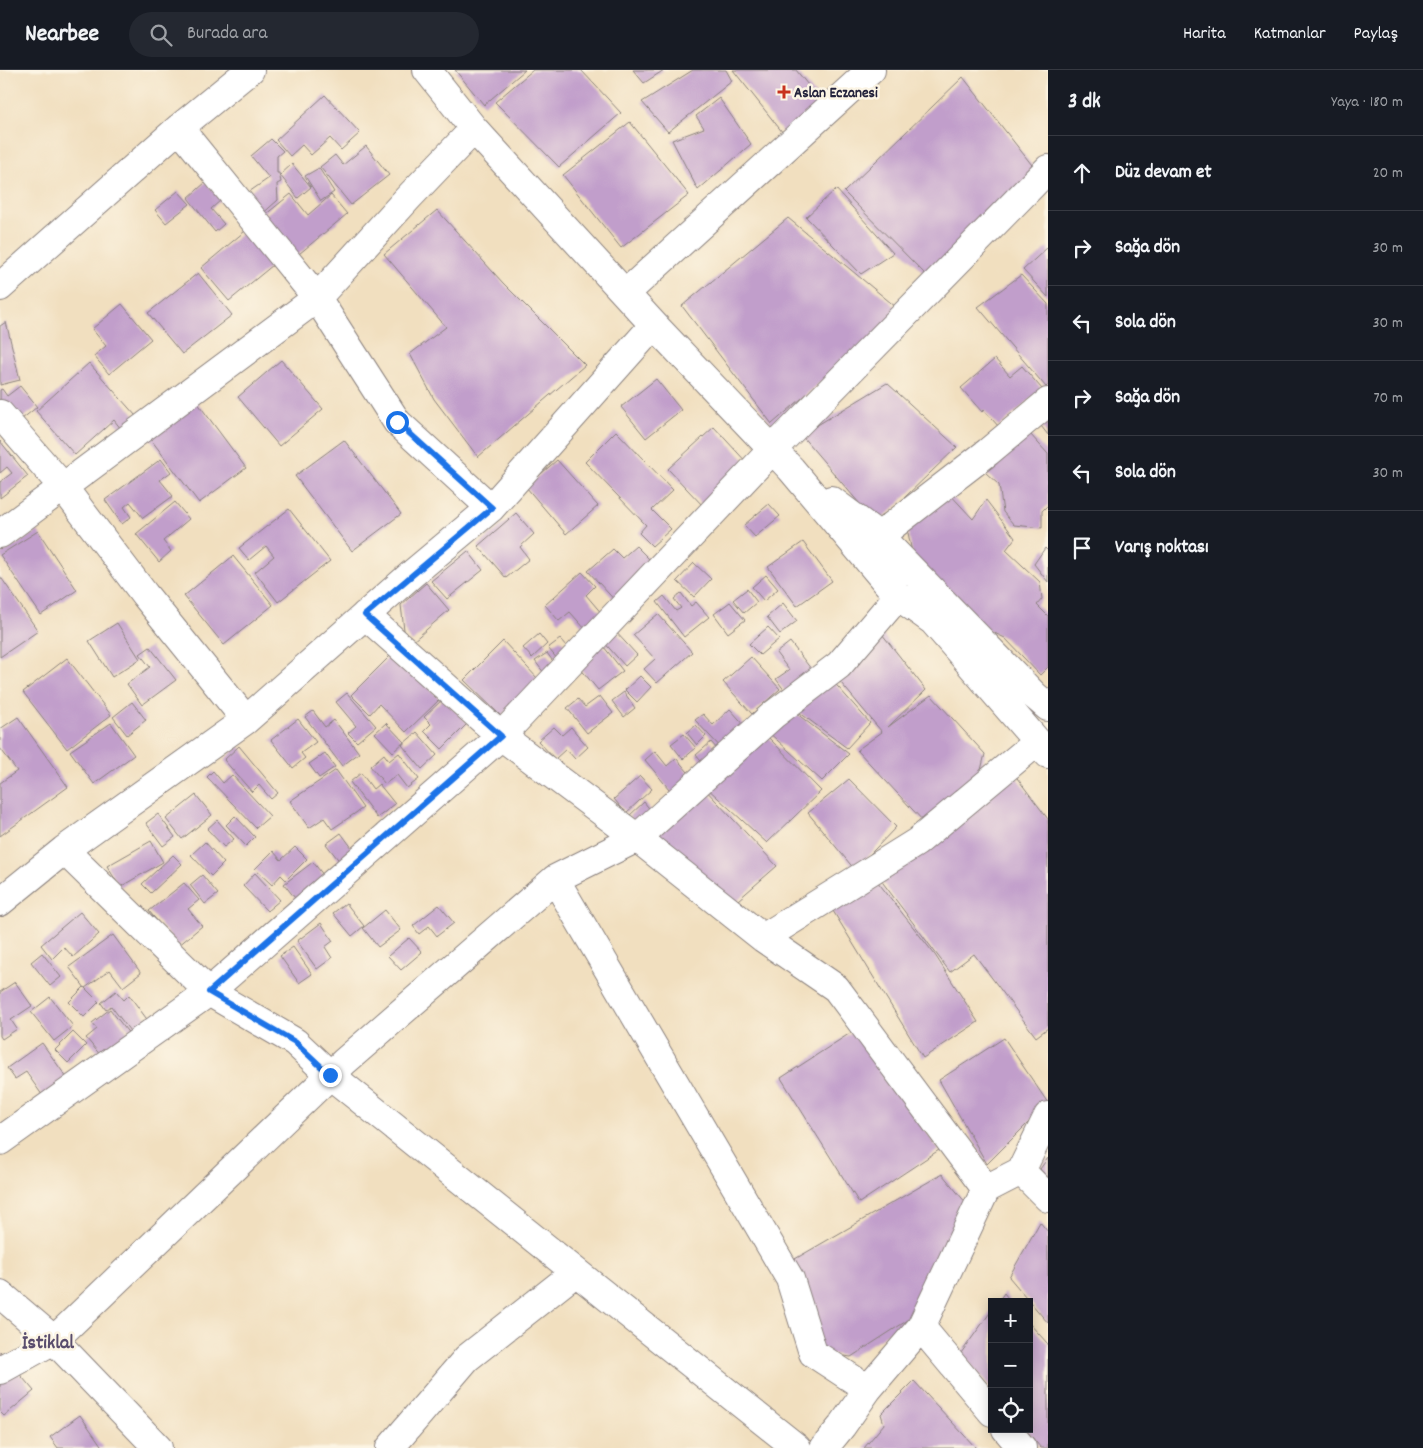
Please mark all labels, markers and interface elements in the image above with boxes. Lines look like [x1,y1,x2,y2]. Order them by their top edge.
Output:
search box [129,12,479,57]
text: Nearbee [25,18,99,52]
icon: search [147,21,175,49]
text: Burada ara [187,21,267,48]
text: Harita [1183,22,1226,47]
text: Katmanlar [1254,22,1326,47]
text: Paylaş [1354,22,1398,47]
place label: Aslan Eczanesi [794,83,878,105]
marker: Aslan Eczanesi [778,86,790,98]
text: 3 dk [1068,88,1101,118]
text: Yaya · 180 m [1331,91,1403,114]
icon: ahead [1068,159,1096,187]
text: Düz devam et [1115,160,1211,187]
text: 20 m [1373,162,1403,185]
icon: right [1068,234,1096,262]
text: Sağa dön [1115,235,1180,262]
text: 30 m [1373,237,1403,260]
icon: left [1068,309,1096,337]
text: Sola dön [1115,310,1176,337]
text: 30 m [1373,312,1403,335]
icon: right [1068,384,1096,412]
text: Sağa dön [1115,385,1180,412]
text: 70 m [1373,387,1403,410]
route start [386,411,409,434]
icon: left [1068,459,1096,487]
text: Sola dön [1115,460,1176,487]
text: 30 m [1373,462,1403,485]
icon: arrive [1068,534,1096,562]
text: Varış noktası [1115,535,1209,562]
route end [319,1064,342,1087]
map controls [988,1298,1033,1433]
button: + [988,1298,1033,1343]
district label: İstiklal [22,1330,74,1358]
button: − [988,1343,1033,1388]
button: locate [988,1388,1033,1433]

